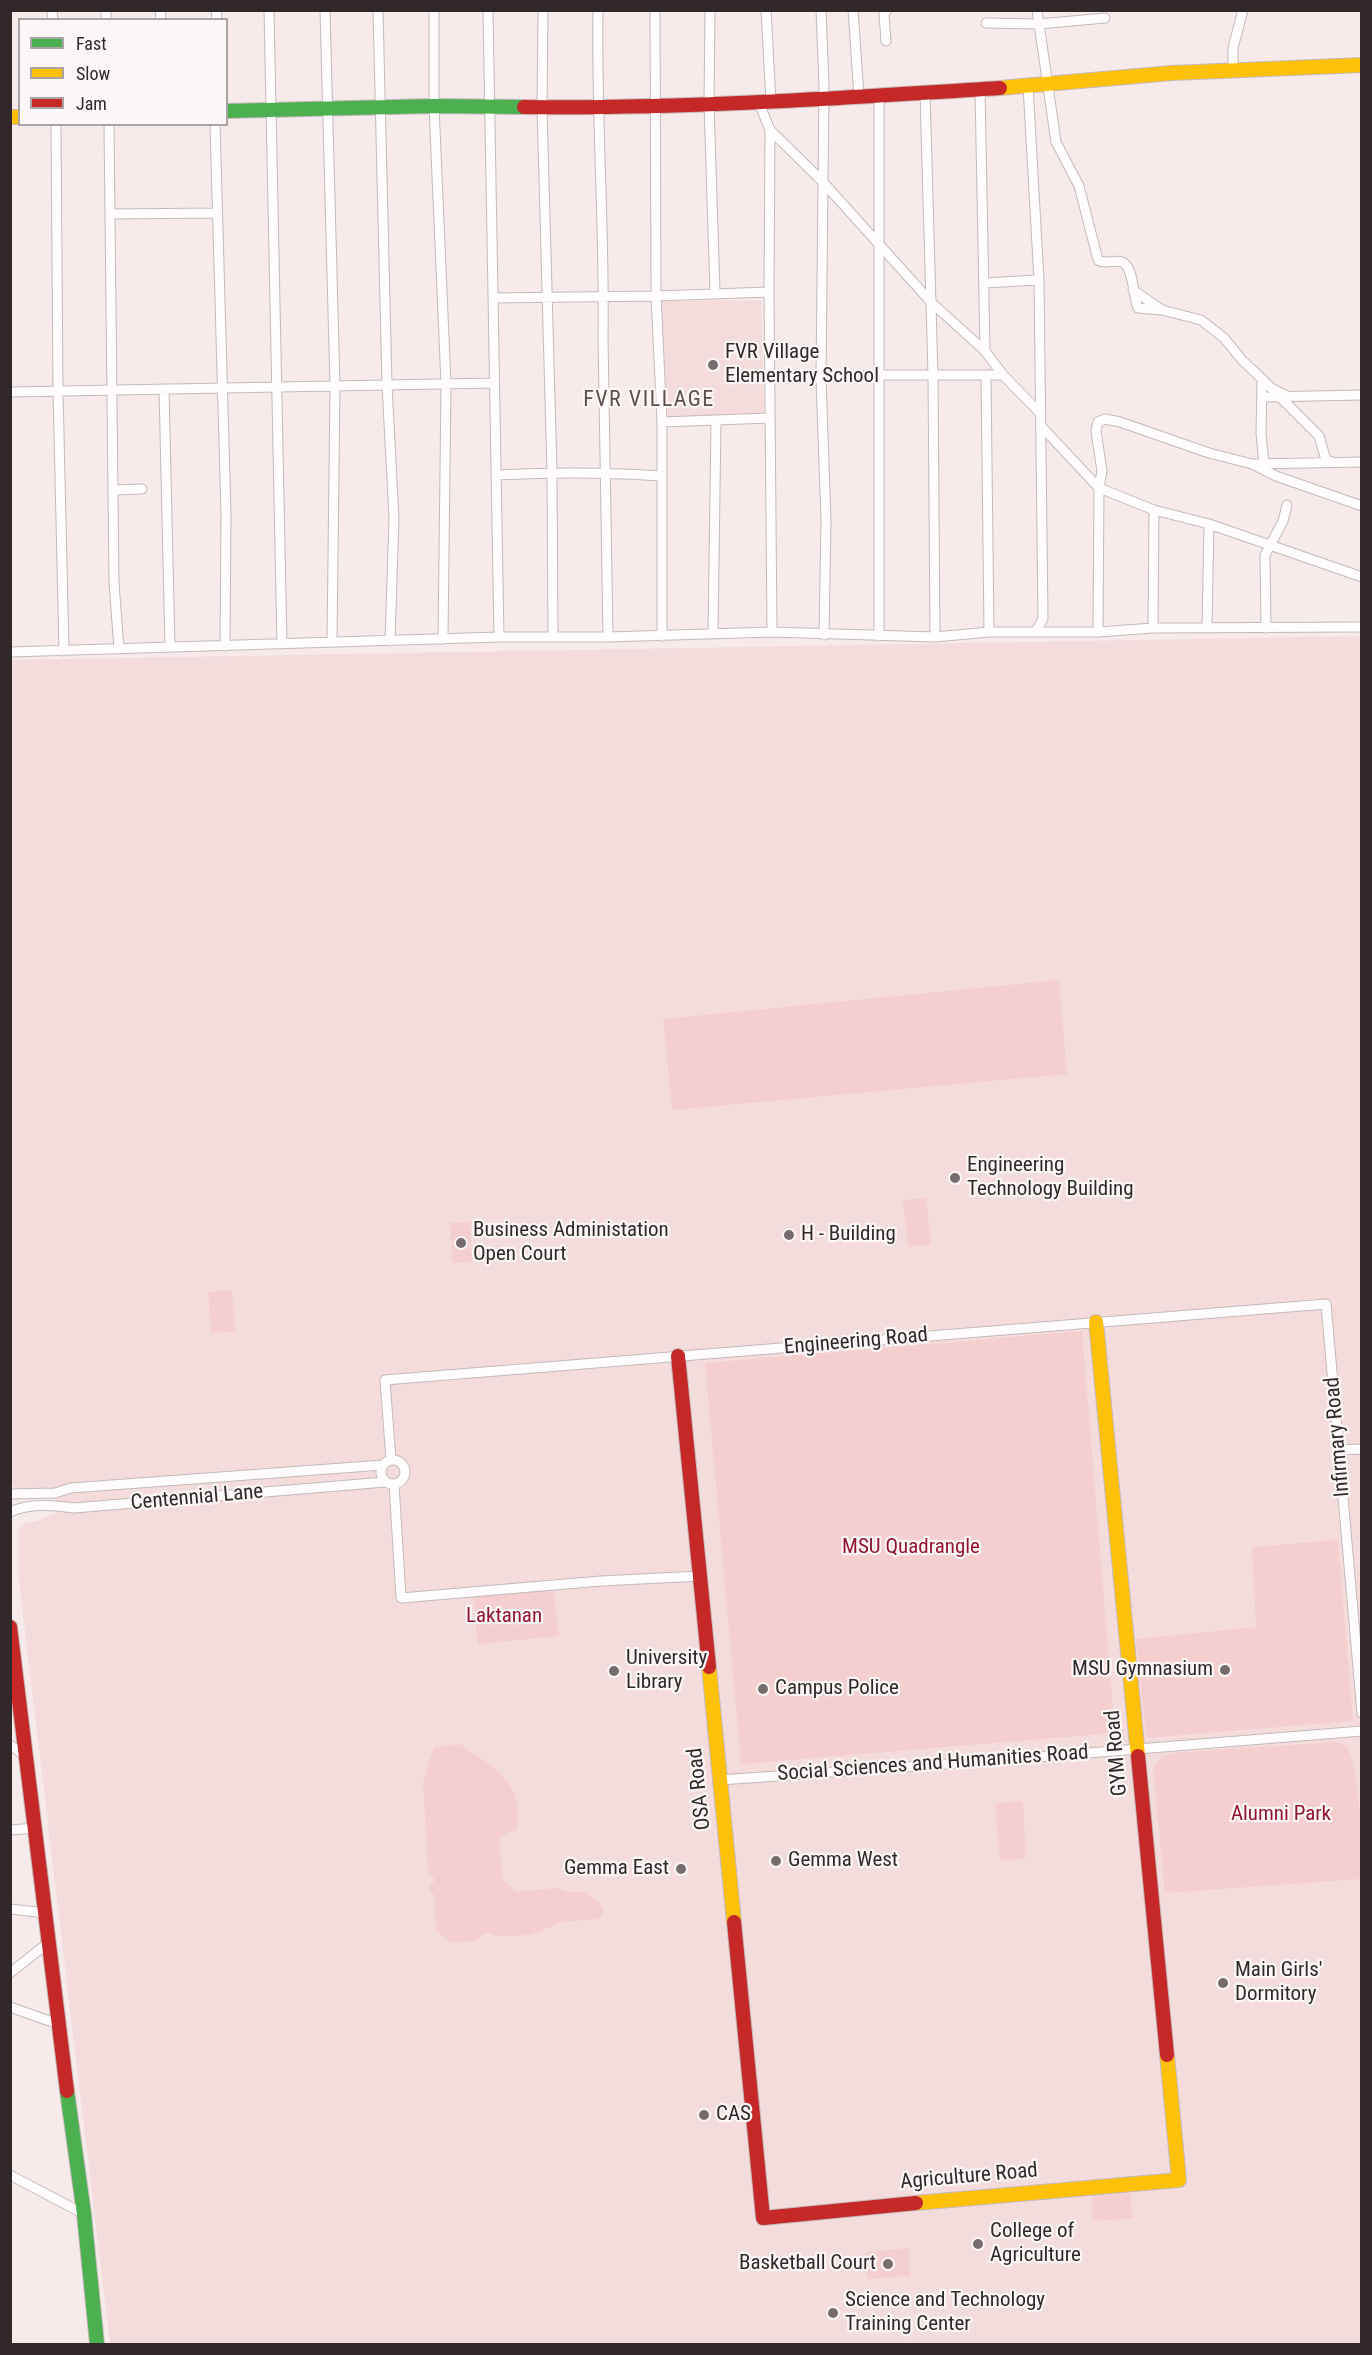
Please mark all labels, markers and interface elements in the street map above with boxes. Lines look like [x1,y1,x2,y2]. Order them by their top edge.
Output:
legend [18,18,228,126]
text: Fast [76,33,107,54]
text: Slow [76,63,110,84]
text: Jam [76,93,107,114]
place label: FVR Village Elementary School [725,340,879,390]
marker: FVR Village Elementary School [706,358,720,372]
district label: FVR VILLAGE [583,387,715,413]
place label: Engineering Technology Building [967,1153,1134,1203]
marker: Engineering Technology Building [948,1171,962,1185]
place label: Business Administation Open Court [473,1218,669,1268]
place label: H - Building [801,1222,896,1248]
marker: H - Building [782,1228,796,1242]
marker: Business Administation Open Court [454,1236,468,1250]
street label: Engineering Road [783,1323,929,1361]
street label: Infirmary Road [1320,1376,1356,1498]
street label: Centennial Lane [130,1480,264,1516]
park label: MSU Quadrangle [842,1535,980,1561]
park label: Laktanan [466,1604,542,1630]
place label: University Library [626,1646,707,1696]
place label: MSU Gymnasium [1072,1657,1213,1683]
marker: MSU Gymnasium [1218,1663,1232,1677]
marker: University Library [607,1664,621,1678]
place label: Campus Police [775,1676,899,1702]
marker: Campus Police [756,1682,770,1696]
street label: GYM Road [1101,1709,1133,1797]
street label: Social Sciences and Humanities Road [777,1741,1089,1787]
street label: OSA Road [683,1747,717,1831]
park label: Alumni Park [1231,1802,1331,1828]
place label: Gemma West [788,1848,898,1874]
marker: Gemma West [769,1854,783,1868]
place label: Gemma East [564,1856,669,1882]
marker: Gemma East [674,1862,688,1876]
place label: Main Girls' Dormitory [1235,1958,1322,2008]
marker: Main Girls' Dormitory [1216,1976,1230,1990]
place label: CAS [716,2102,751,2128]
marker: CAS [697,2108,711,2122]
street label: Agriculture Road [899,2158,1039,2196]
place label: College of Agriculture [990,2219,1081,2269]
marker: College of Agriculture [971,2237,985,2251]
place label: Basketball Court [739,2251,876,2277]
marker: Basketball Court [881,2257,895,2271]
place label: Science and Technology Training Center [845,2288,1045,2338]
marker: Science and Technology Training Center [826,2306,840,2320]

